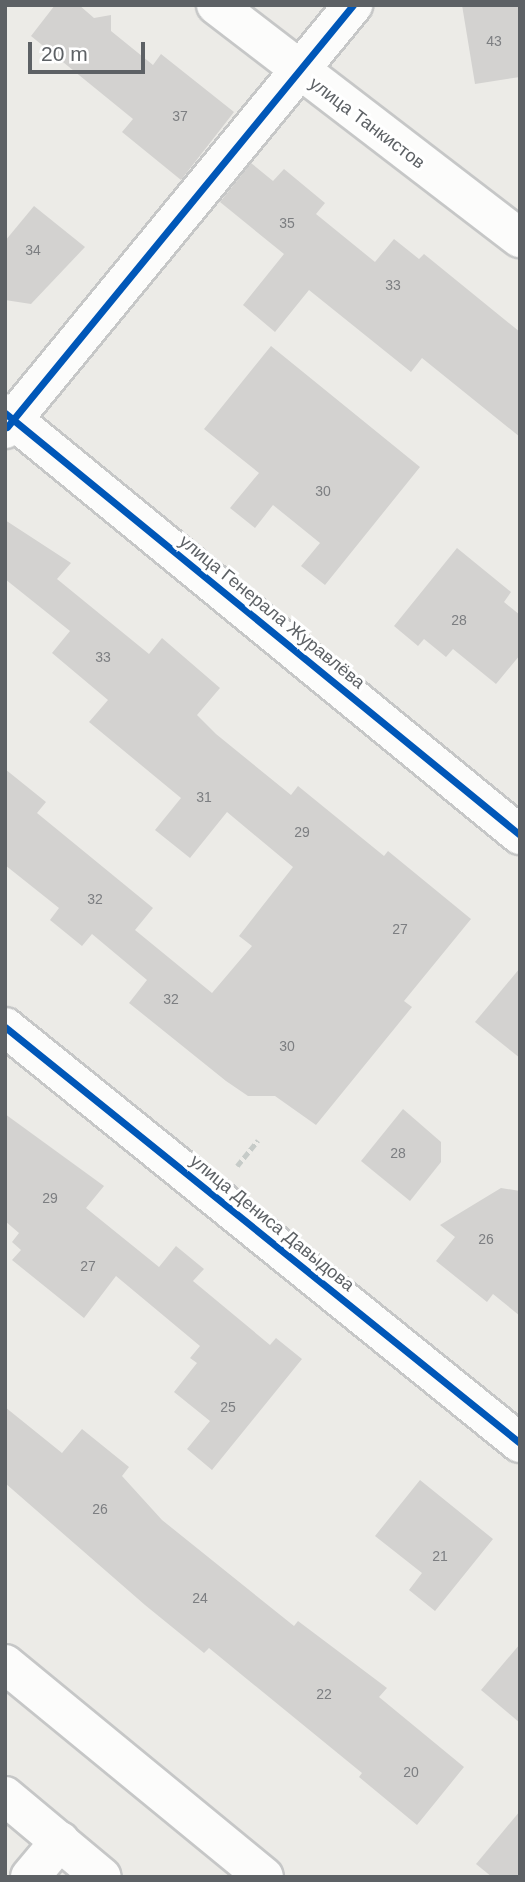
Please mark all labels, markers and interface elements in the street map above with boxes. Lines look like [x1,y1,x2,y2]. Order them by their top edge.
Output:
scale bar [32,28,149,72]
house number: 43 [486,33,502,49]
text: 20 m [41,42,88,65]
street label: улица Танкистов [305,72,429,174]
house number: 37 [172,108,188,124]
house number: 35 [279,215,295,231]
house number: 34 [25,242,41,258]
house number: 33 [385,277,401,293]
house number: 30 [315,483,331,499]
street label: улица Генерала Журавлёва [175,530,369,694]
house number: 28 [451,612,467,628]
house number: 33 [95,649,111,665]
house number: 31 [196,789,212,805]
house number: 29 [294,824,310,840]
house number: 32 [87,891,103,907]
house number: 27 [392,921,408,937]
house number: 32 [163,991,179,1007]
house number: 30 [279,1038,295,1054]
house number: 28 [390,1145,406,1161]
street label: улица Дениса Давыдова [185,1150,359,1296]
house number: 29 [42,1190,58,1206]
house number: 26 [478,1231,494,1247]
house number: 27 [80,1258,96,1274]
house number: 25 [220,1399,236,1415]
house number: 26 [92,1501,108,1517]
house number: 21 [432,1548,448,1564]
house number: 24 [192,1590,208,1606]
house number: 22 [316,1686,332,1702]
house number: 20 [403,1764,419,1780]

